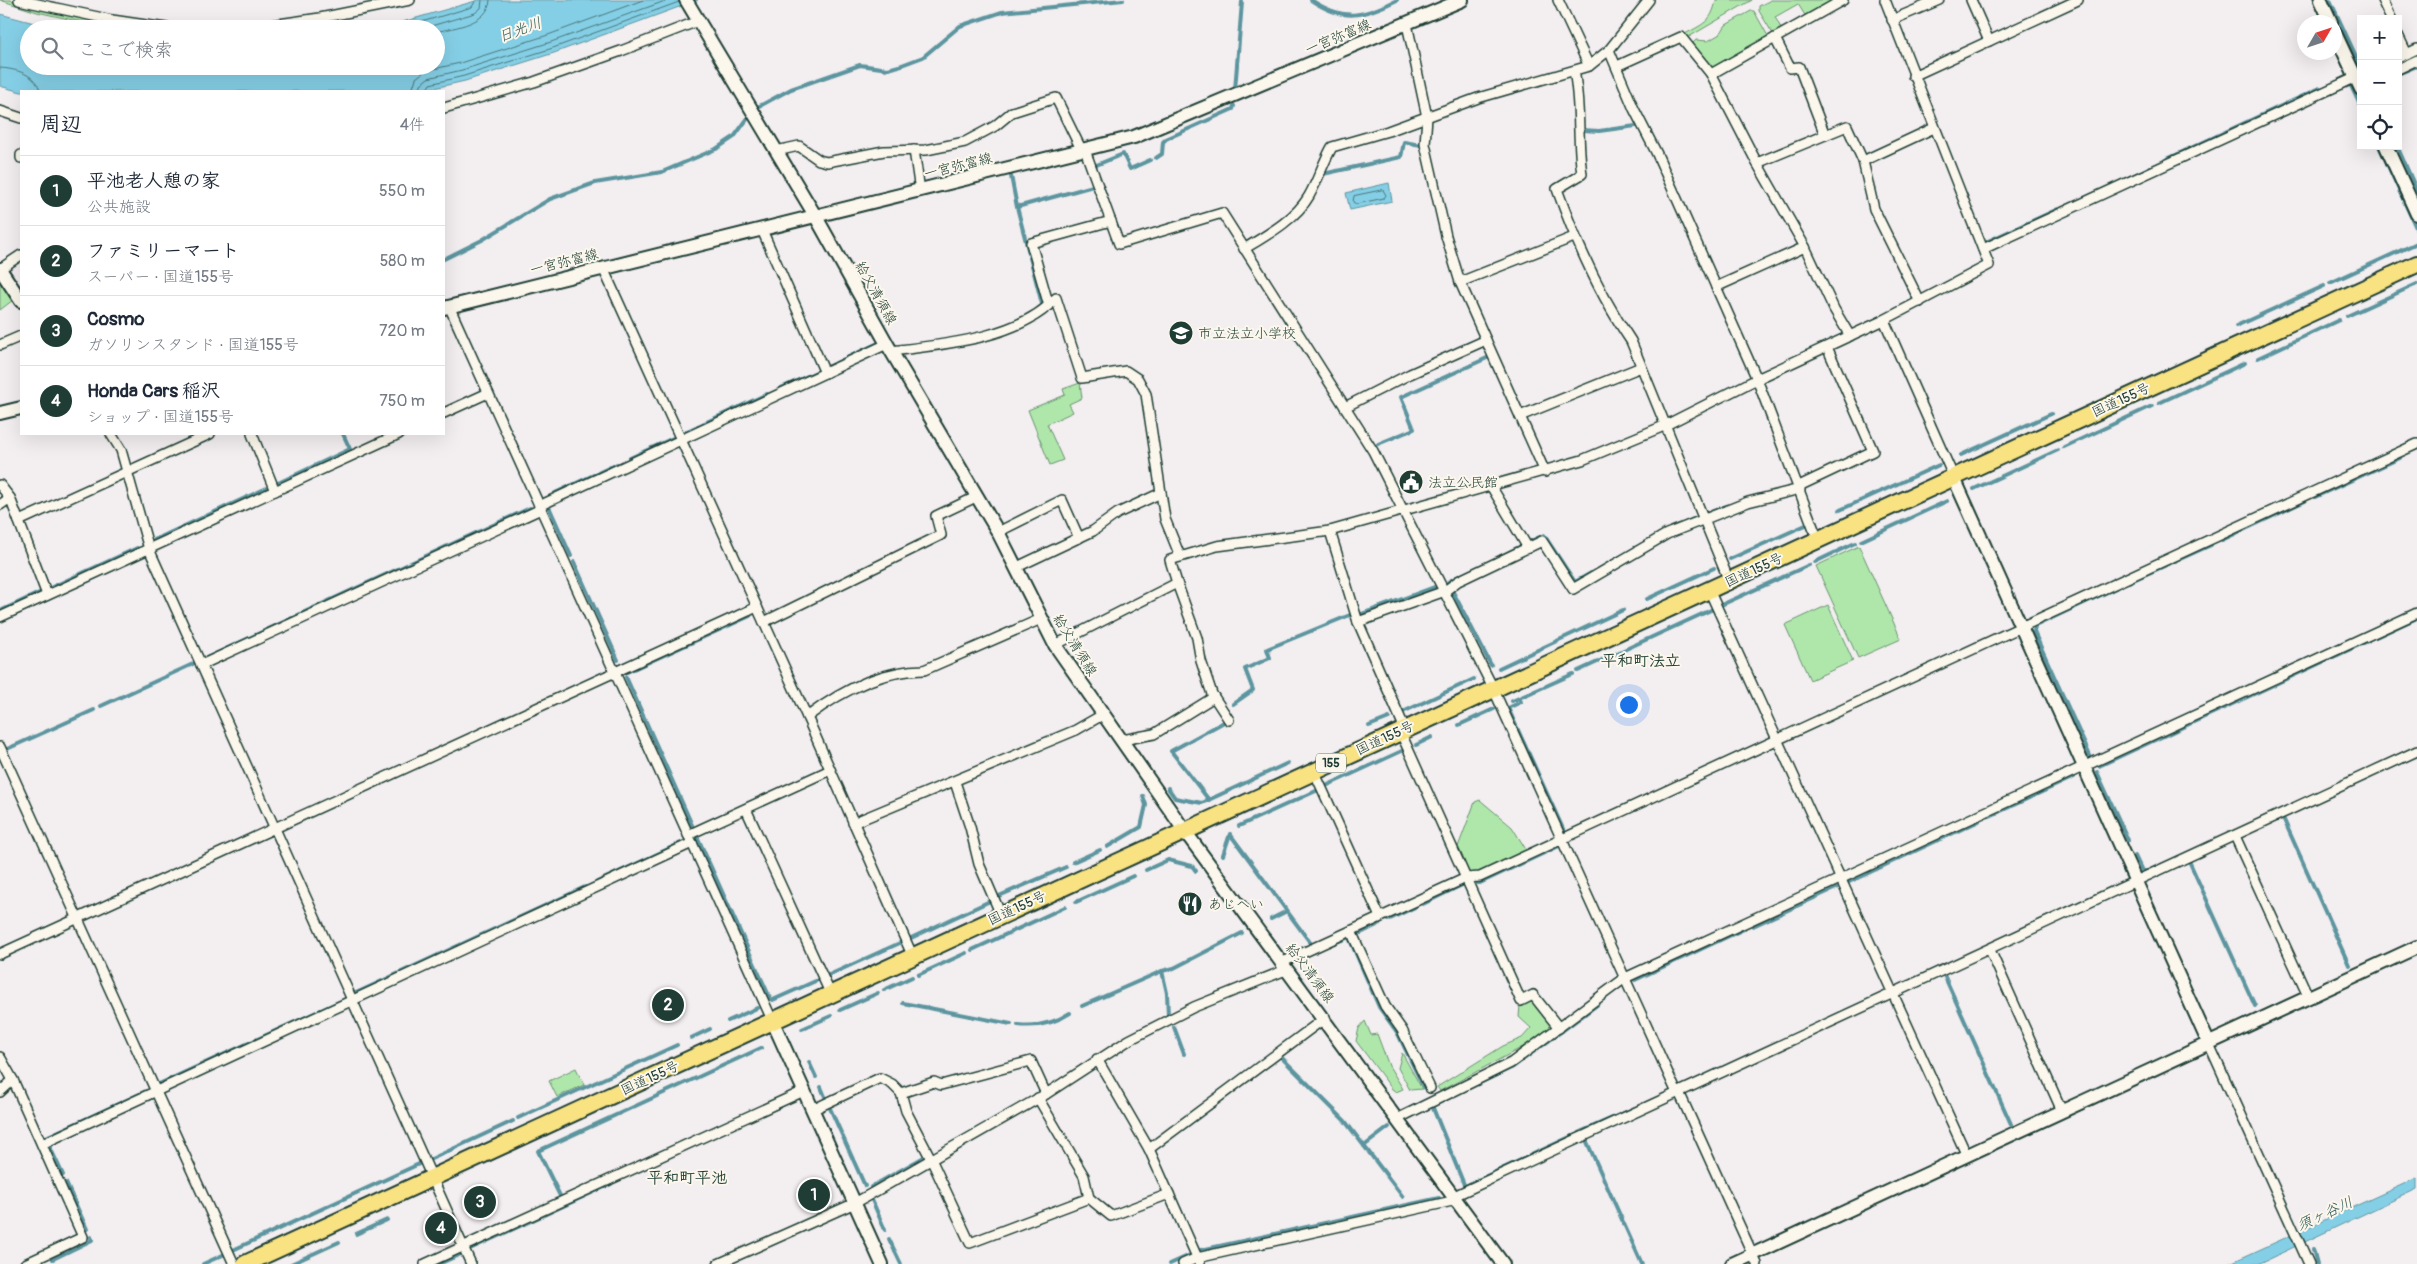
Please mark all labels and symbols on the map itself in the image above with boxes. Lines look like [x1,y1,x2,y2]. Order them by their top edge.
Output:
water label: 日光川 [496,13,544,47]
north arrow [2297,15,2342,60]
street label: 一宮弥富線 [1302,16,1374,58]
street label: 一宮弥富線 [922,149,994,183]
street label: 一宮弥富線 [528,245,600,279]
street label: 給父清須線 [852,258,900,328]
school or university icon: 市立法立小学校 [1168,320,1194,346]
place label: 市立法立小学校 [1198,325,1296,342]
street label: 国道155号 [2089,379,2153,421]
public building icon: 法立公民館 [1398,469,1424,495]
place label: 法立公民館 [1428,474,1498,491]
street label: 国道155号 [1722,549,1786,591]
street label: 給父清須線 [1049,611,1101,679]
district label: 平和町法立 [1601,651,1681,671]
your location [1616,692,1642,718]
street label: 国道155号 [1353,717,1417,759]
road number: 155 [1316,754,1346,772]
street label: 国道155号 [985,887,1049,929]
restaurant icon: あじへい [1177,891,1203,917]
place label: あじへい [1208,896,1264,913]
street label: 給父清須線 [1282,940,1338,1006]
pin: 2 [652,986,684,1024]
street label: 国道155号 [618,1057,682,1099]
district label: 平和町平池 [647,1168,727,1188]
pin: 1 [798,1176,830,1214]
pin: 3 [464,1183,496,1221]
water label: 須ヶ谷川 [2294,1193,2356,1235]
pin: 4 [425,1209,457,1247]

